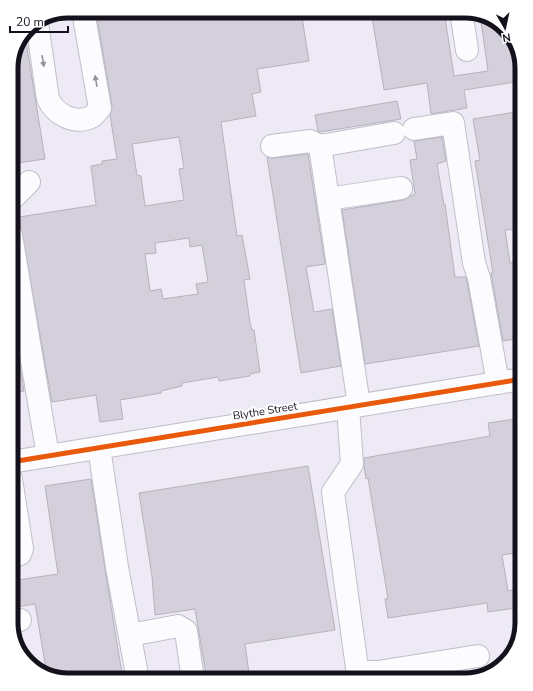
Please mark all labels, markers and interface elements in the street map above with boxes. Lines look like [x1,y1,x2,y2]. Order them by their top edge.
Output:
scale bar [10,8,68,34]
north arrow [485,8,525,48]
text: 20 m [16,14,44,30]
text: N [501,29,512,45]
one-way arrow [40,55,46,67]
one-way arrow [92,75,98,88]
street label: Blythe Street [232,398,298,424]

